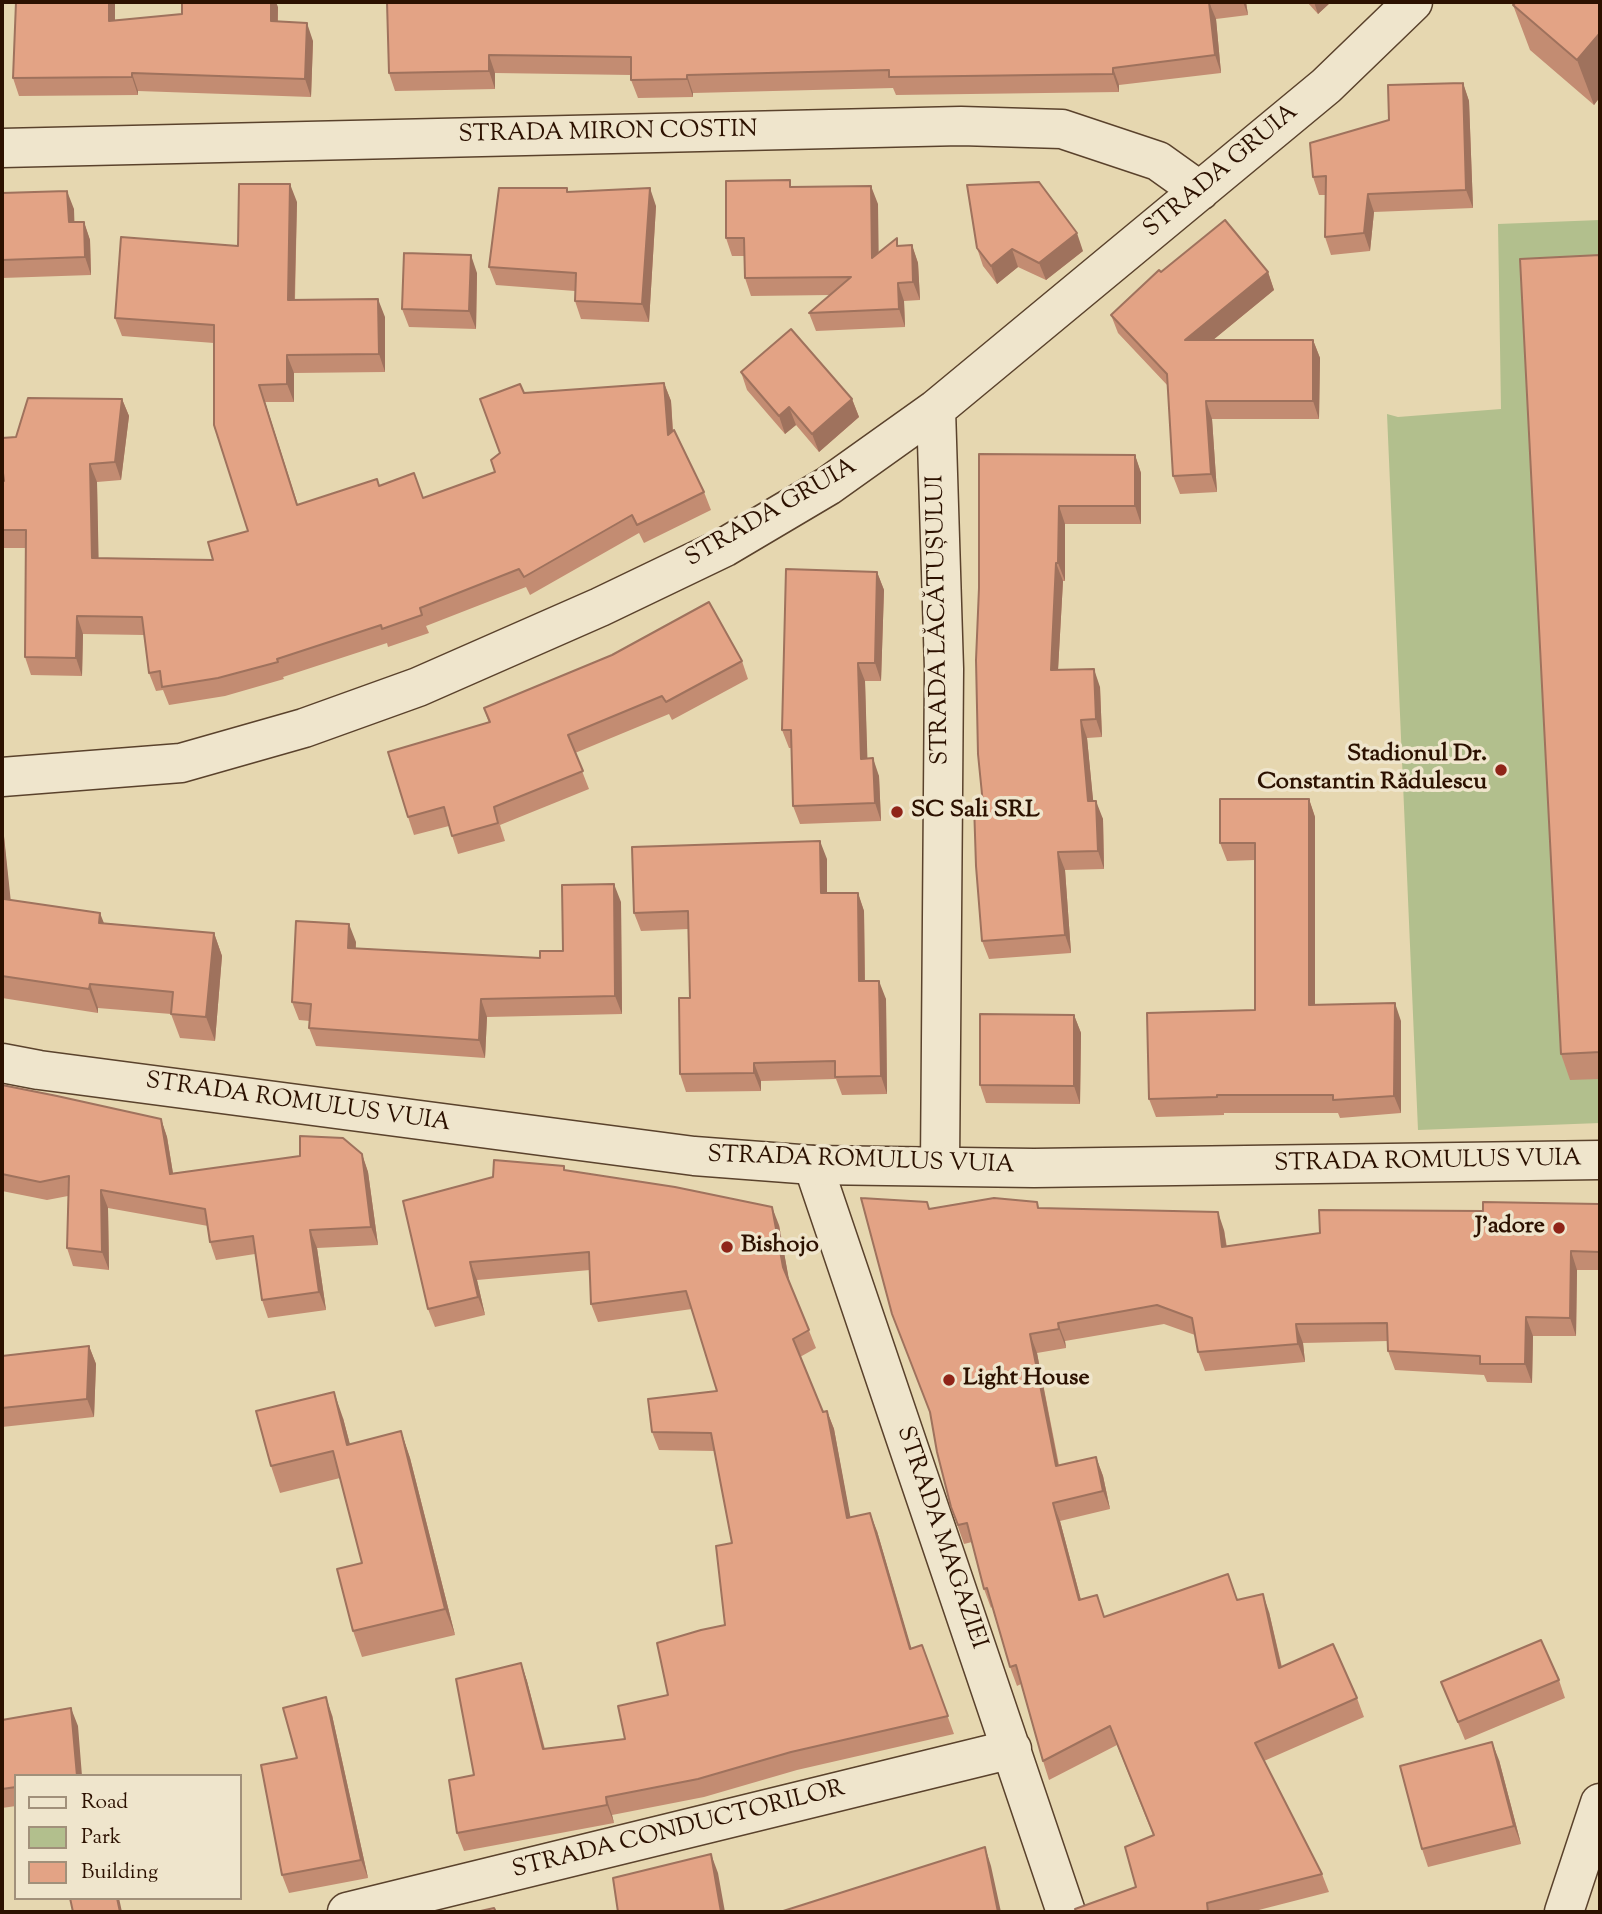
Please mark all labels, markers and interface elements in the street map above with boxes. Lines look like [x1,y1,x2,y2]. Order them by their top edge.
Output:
street label: STRADA GRUIA [1139,99,1305,245]
street label: STRADA MIRON COSTIN [458,117,758,151]
street label: STRADA GRUIA [681,453,863,575]
street label: STRADA LĂCĂTUȘULUI [923,475,957,765]
place label: Stadionul Dr. Constantin Rădulescu [1257,742,1487,798]
marker: Stadionul Dr. Constantin Rădulescu [1493,762,1509,778]
place label: SC Sali SRL [911,798,1040,826]
marker: SC Sali SRL [889,804,905,820]
street label: STRADA ROMULUS VUIA [144,1068,452,1140]
street label: STRADA ROMULUS VUIA [707,1142,1015,1182]
street label: STRADA ROMULUS VUIA [1274,1146,1582,1180]
place label: J'adore [1475,1214,1545,1242]
marker: J'adore [1551,1220,1567,1236]
place label: Bishojo [741,1233,819,1261]
marker: Bishojo [719,1239,735,1255]
place label: Light House [963,1366,1090,1394]
marker: Light House [941,1372,957,1388]
street label: STRADA MAGAZIEI [888,1423,992,1653]
legend [14,1774,242,1900]
street label: STRADA CONDUCTORILOR [510,1776,848,1886]
text: Road [81,1788,128,1818]
text: Park [81,1823,121,1853]
text: Building [81,1858,158,1888]

